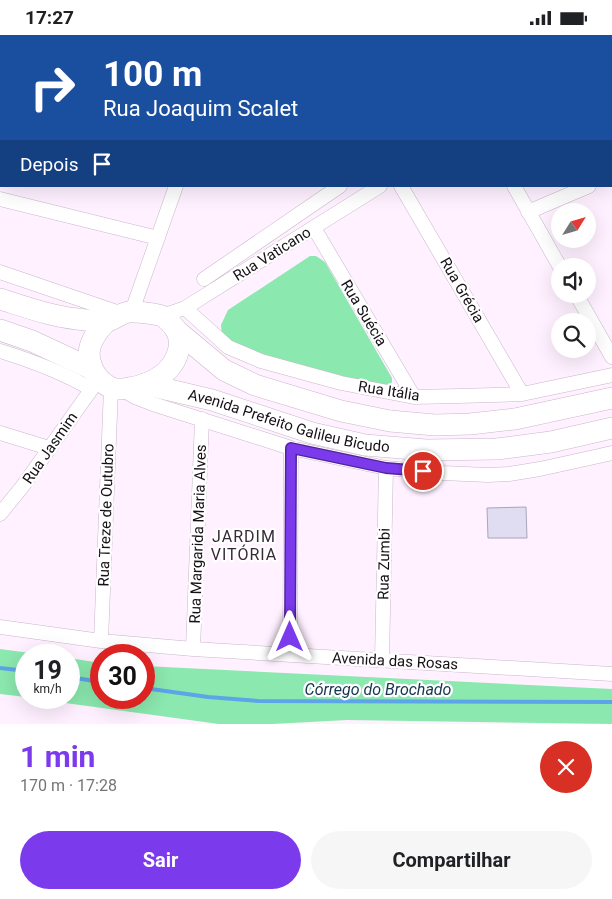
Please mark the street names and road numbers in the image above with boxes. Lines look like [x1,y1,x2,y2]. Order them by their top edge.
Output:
street label: Rua Vaticano [230,223,314,285]
street label: Rua Grécia [436,254,488,326]
street label: Rua Suécia [337,277,391,349]
street label: Rua Itália [357,377,421,405]
street label: Avenida Prefeito Galileu Bicudo [186,386,390,456]
street label: Rua Jasmim [19,409,81,487]
street label: Rua Treze de Outubro [95,443,117,587]
street label: Rua Margarida Maria Alves [186,444,210,624]
street label: Rua Zumbi [374,528,394,600]
street label: Avenida das Rosas [331,649,459,673]

